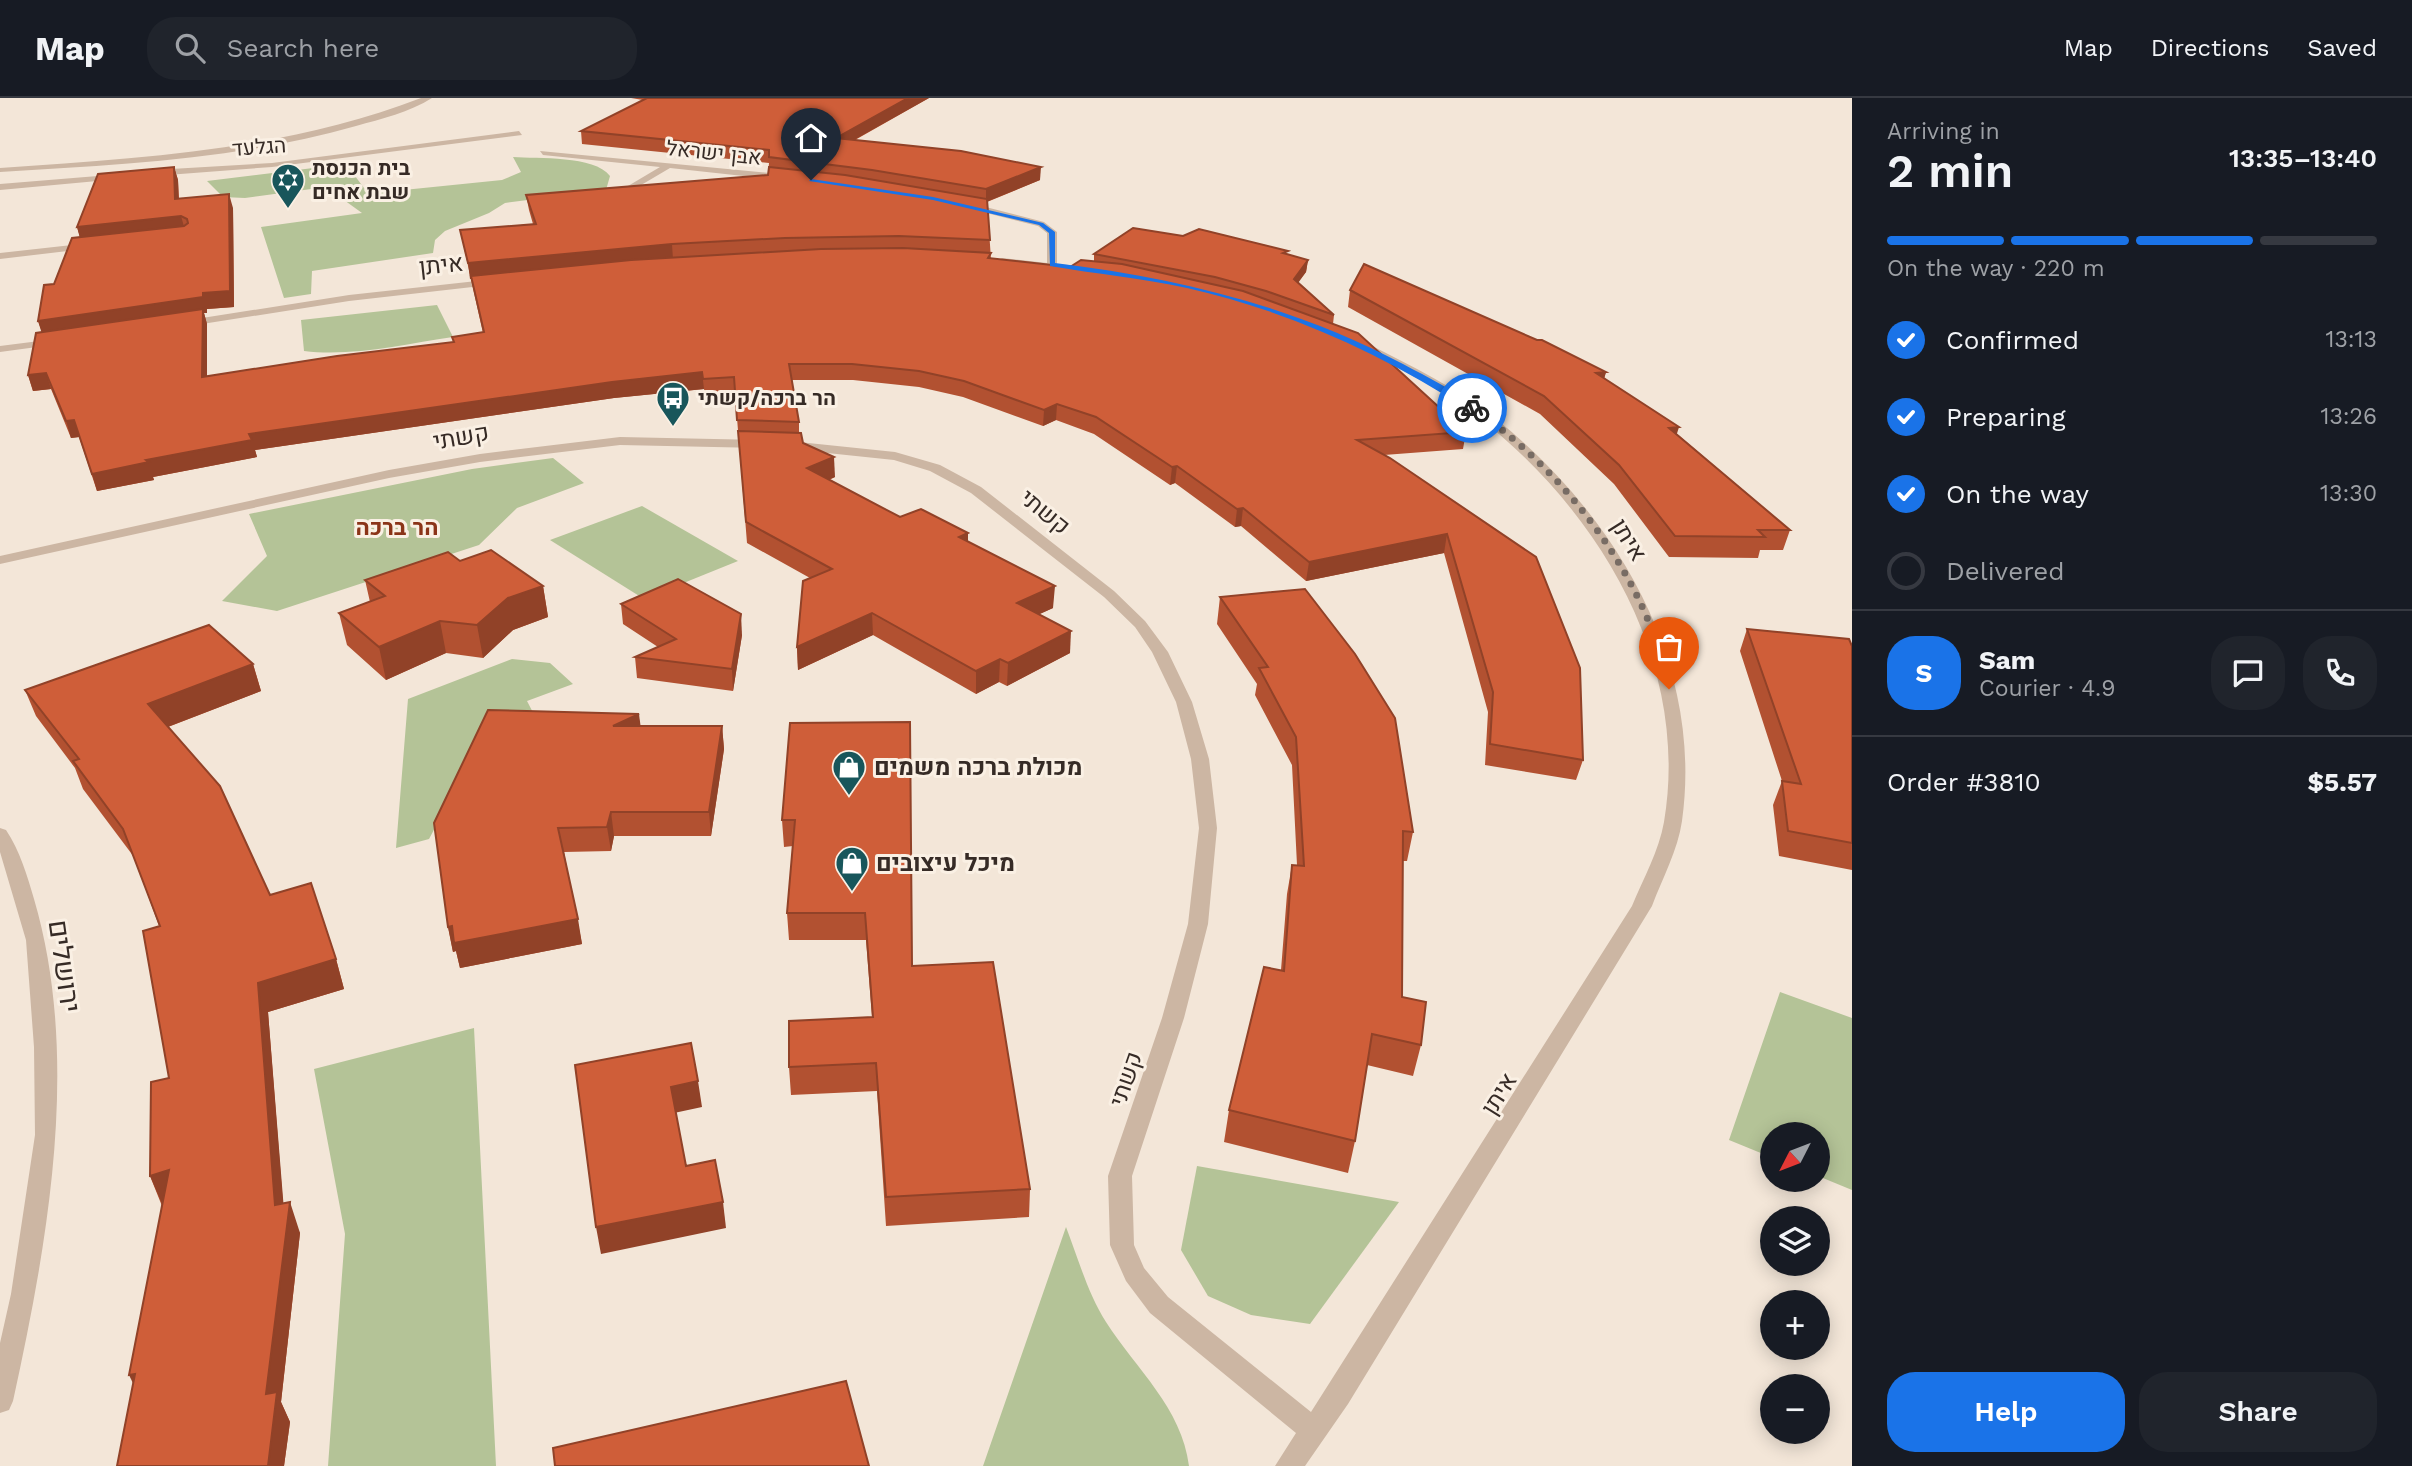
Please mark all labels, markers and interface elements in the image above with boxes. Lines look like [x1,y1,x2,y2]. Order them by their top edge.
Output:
search box [147,17,637,80]
text: Map [35,29,105,68]
icon: search [171,29,209,67]
text: Search here [227,33,379,63]
text: Map [2064,34,2113,62]
text: Directions [2151,34,2269,62]
text: Saved [2307,34,2377,62]
pin [781,108,841,180]
text: Arriving in [1887,118,2000,145]
icon: home [792,119,830,157]
street label: הגלעד [231,132,287,161]
street label: אבן ישראל [665,135,763,170]
text: 13:35–13:40 [2229,143,2377,173]
text: 2 min [1887,144,2013,198]
place label: בית הכנסת שבת אחים [312,155,411,204]
synagogue icon: בית הכנסת שבת אחים [269,161,307,210]
street label: איתן [417,249,465,281]
text: On the way · 220 m [1887,255,2105,282]
icon: check [1887,321,1925,359]
text: Confirmed [1946,325,2079,355]
text: 13:13 [2325,326,2377,353]
courier [1437,373,1507,443]
bus stop icon: הר ברכה/קשתי [654,379,692,428]
place label: הר ברכה/קשתי [698,385,836,410]
icon: bike [1453,389,1491,427]
icon: check [1887,398,1925,436]
text: Preparing [1946,402,2066,432]
text: 13:26 [2320,403,2377,430]
street label: קשתי [431,418,491,456]
icon: check [1887,475,1925,513]
text: On the way [1946,479,2089,509]
text: 13:30 [2320,480,2377,507]
street label: קשתי [1014,483,1076,541]
district label: הר ברכה [355,514,439,541]
street label: איתן [1605,514,1653,566]
text: Delivered [1946,556,2065,586]
pin [1639,617,1699,689]
icon: bag [1650,628,1688,666]
button: chat [2211,636,2285,710]
button: phone [2303,636,2377,710]
text: Sam [1979,645,2035,675]
text: S [1916,658,1932,688]
text: Courier · 4.9 [1979,675,2115,702]
shop icon: מכולת ברכה משמים [830,748,868,797]
place label: מכולת ברכה משמים [874,753,1082,781]
text: Order #3810 [1887,767,2041,797]
text: $5.57 [2307,767,2377,797]
shop icon: מיכל עיצובים [833,844,871,893]
place label: מיכל עיצובים [876,849,1015,877]
street label: ירושלים [42,918,87,1015]
street label: קשתי [1104,1048,1148,1110]
street label: איתן [1475,1068,1523,1120]
north arrow [1760,1122,1830,1192]
map controls [1760,1122,1830,1444]
button: layers [1760,1206,1830,1276]
button: + [1760,1290,1830,1360]
button: Help [1887,1372,2125,1452]
button: Share [2139,1372,2377,1452]
button: − [1760,1374,1830,1444]

